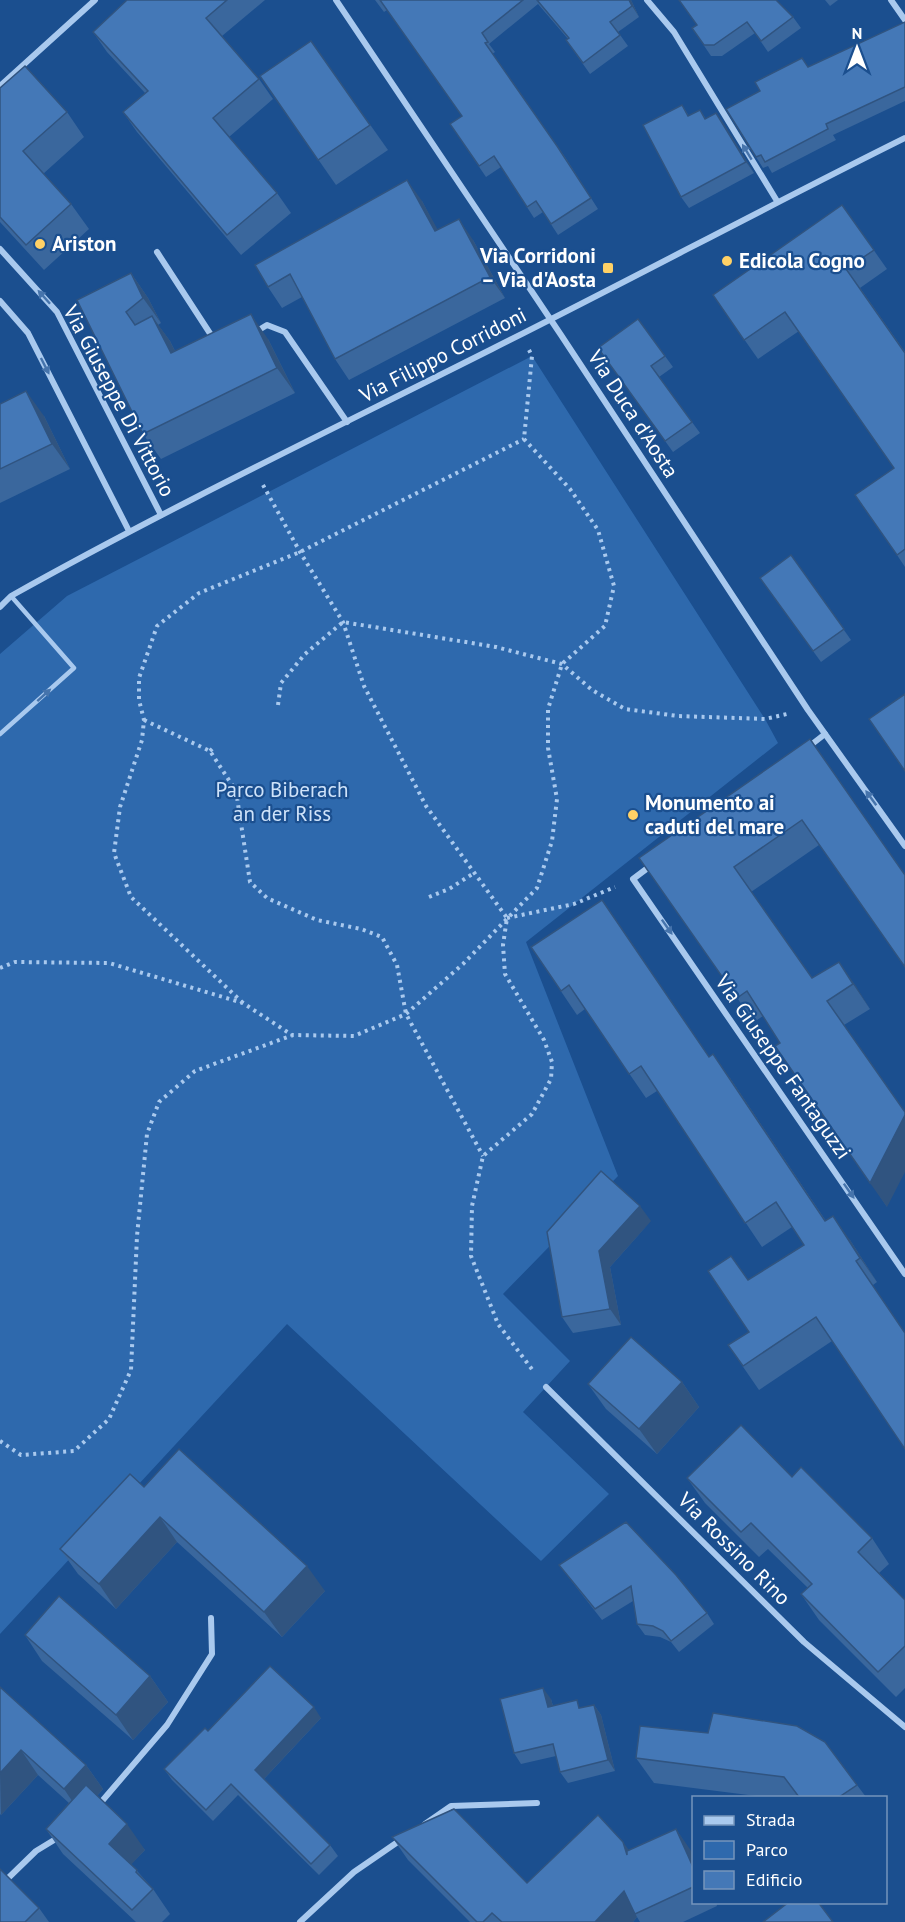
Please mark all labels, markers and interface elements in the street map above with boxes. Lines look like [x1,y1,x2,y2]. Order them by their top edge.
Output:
north arrow [827,18,887,78]
text: N [852,23,862,43]
one-way arrow [741,143,752,160]
place label: Ariston [52,230,117,257]
marker: Ariston [33,237,47,251]
place label: Via Corridoni – Via d'Aosta [479,242,596,293]
place label: Edicola Cogno [739,247,865,274]
marker: Edicola Cogno [720,254,734,268]
marker: Via Corridoni – Via d'Aosta [601,261,615,275]
one-way arrow [38,290,51,305]
street label: Via Giuseppe Di Vittorio [57,299,181,501]
street label: Via Filippo Corridoni [354,301,531,409]
street label: Via Duca d'Aosta [581,344,685,483]
one-way arrow [40,358,50,375]
one-way arrow [36,688,51,702]
park label: Parco Biberach an der Riss [216,776,348,827]
place label: Monumento ai caduti del mare [645,789,784,840]
one-way arrow [865,791,877,807]
marker: Monumento ai caduti del mare [626,808,640,822]
one-way arrow [661,919,672,935]
street label: Via Giuseppe Fantaguzzi [709,968,857,1164]
one-way arrow [843,1183,855,1199]
street label: Via Rossino Rino [671,1486,797,1611]
legend [692,1796,887,1904]
text: Strada [746,1808,795,1831]
text: Parco [746,1838,788,1861]
text: Edificio [746,1868,802,1891]

